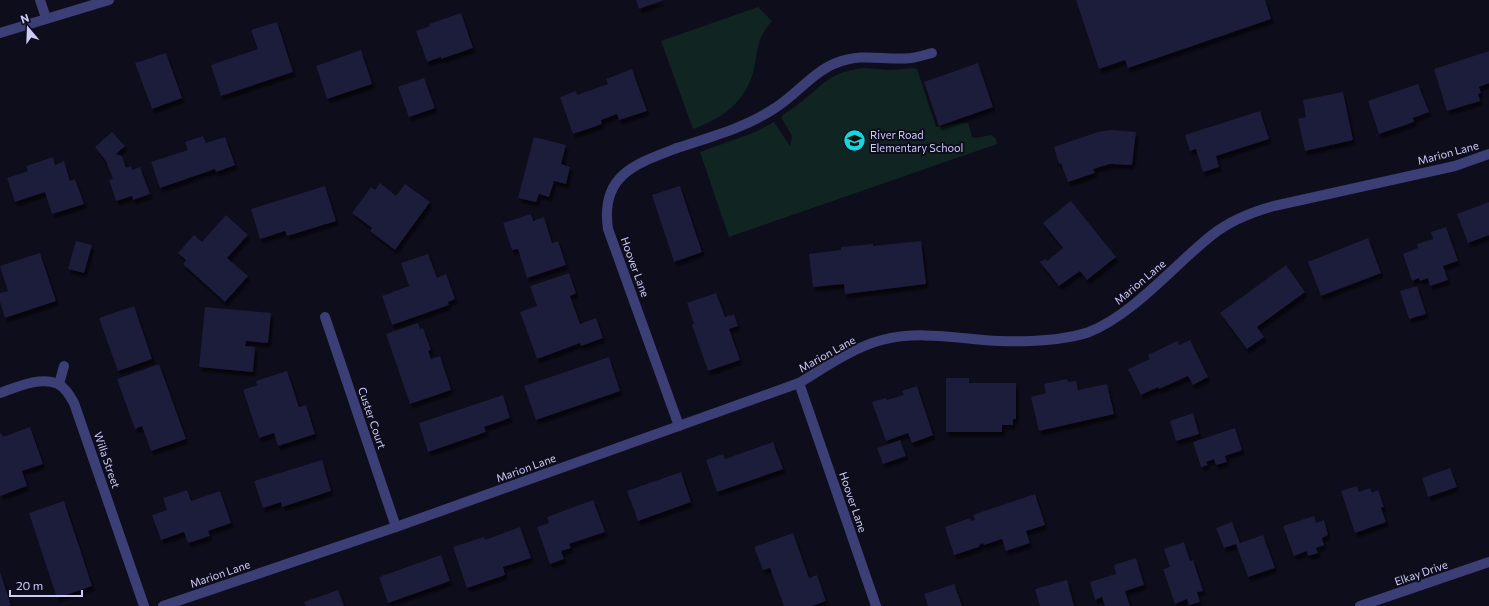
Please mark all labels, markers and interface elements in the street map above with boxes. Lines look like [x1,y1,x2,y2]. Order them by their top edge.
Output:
north arrow [8,8,48,48]
text: N [19,11,31,26]
school or university icon: River Road Elementary School [842,128,868,154]
place label: River Road Elementary School [870,128,963,154]
street label: Marion Lane [1416,138,1480,167]
street label: Hoover Lane [619,235,652,299]
street label: Marion Lane [1112,256,1168,307]
street label: Marion Lane [796,333,857,374]
street label: Custer Court [356,385,389,451]
street label: Willa Street [92,430,123,490]
street label: Marion Lane [494,451,558,484]
street label: Hoover Lane [837,470,870,534]
street label: Marion Lane [188,557,252,590]
street label: Elkay Drive [1393,557,1449,588]
scale bar [10,572,82,598]
text: 20 m [16,578,43,592]

